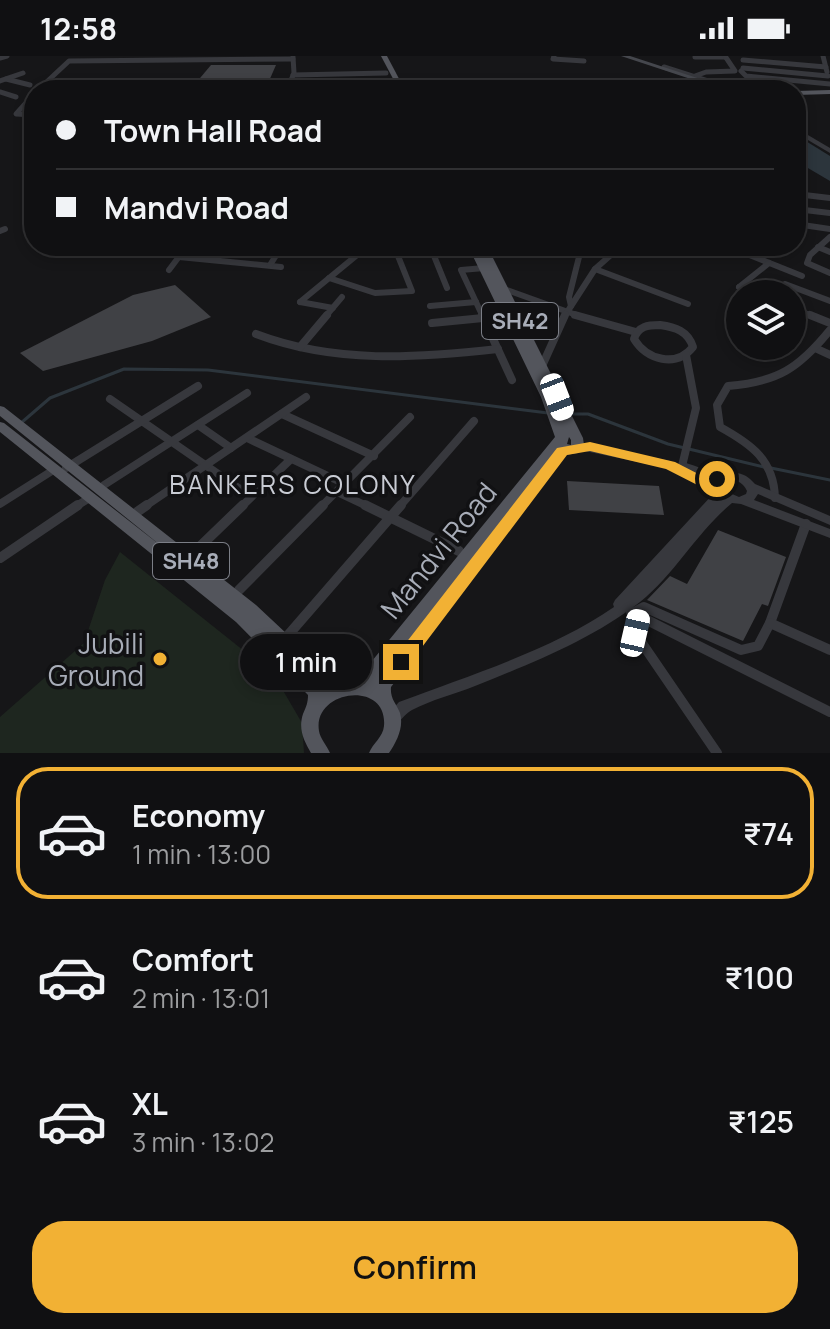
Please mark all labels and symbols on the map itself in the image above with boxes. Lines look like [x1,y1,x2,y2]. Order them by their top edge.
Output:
road number: SH42 [482,303,558,339]
car [537,370,577,424]
route start [699,461,735,497]
district label: BANKERS COLONY [169,466,417,502]
street label: Mandvi Road [371,474,505,626]
road number: SH48 [153,543,229,579]
car [618,607,652,659]
place label: Jubili Ground [48,624,144,694]
callout: 1 min [241,634,373,690]
route end [383,644,419,680]
marker: Jubili Ground [151,650,169,668]

